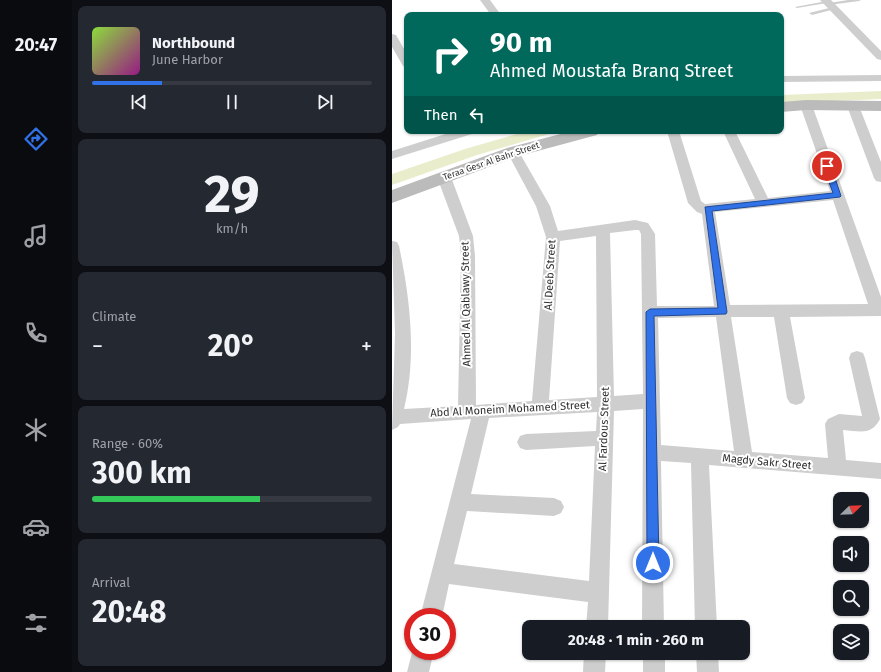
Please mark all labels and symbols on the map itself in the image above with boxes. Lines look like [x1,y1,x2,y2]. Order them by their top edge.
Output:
street label: Teraa Gesr Al Bahr Street [442,140,541,182]
pin [810,149,844,183]
street label: Al Deeb Street [542,239,558,311]
street label: Ahmed Al Qablawy Street [458,241,474,367]
street label: Al Fardous Street [596,387,612,471]
street label: Abd Al Moneim Mohamed Street [430,398,590,420]
street label: Magdy Sakr Street [722,452,812,472]
north arrow [833,492,869,528]
position arrow [632,542,674,584]
speed limit sign: 30 [404,608,456,660]

